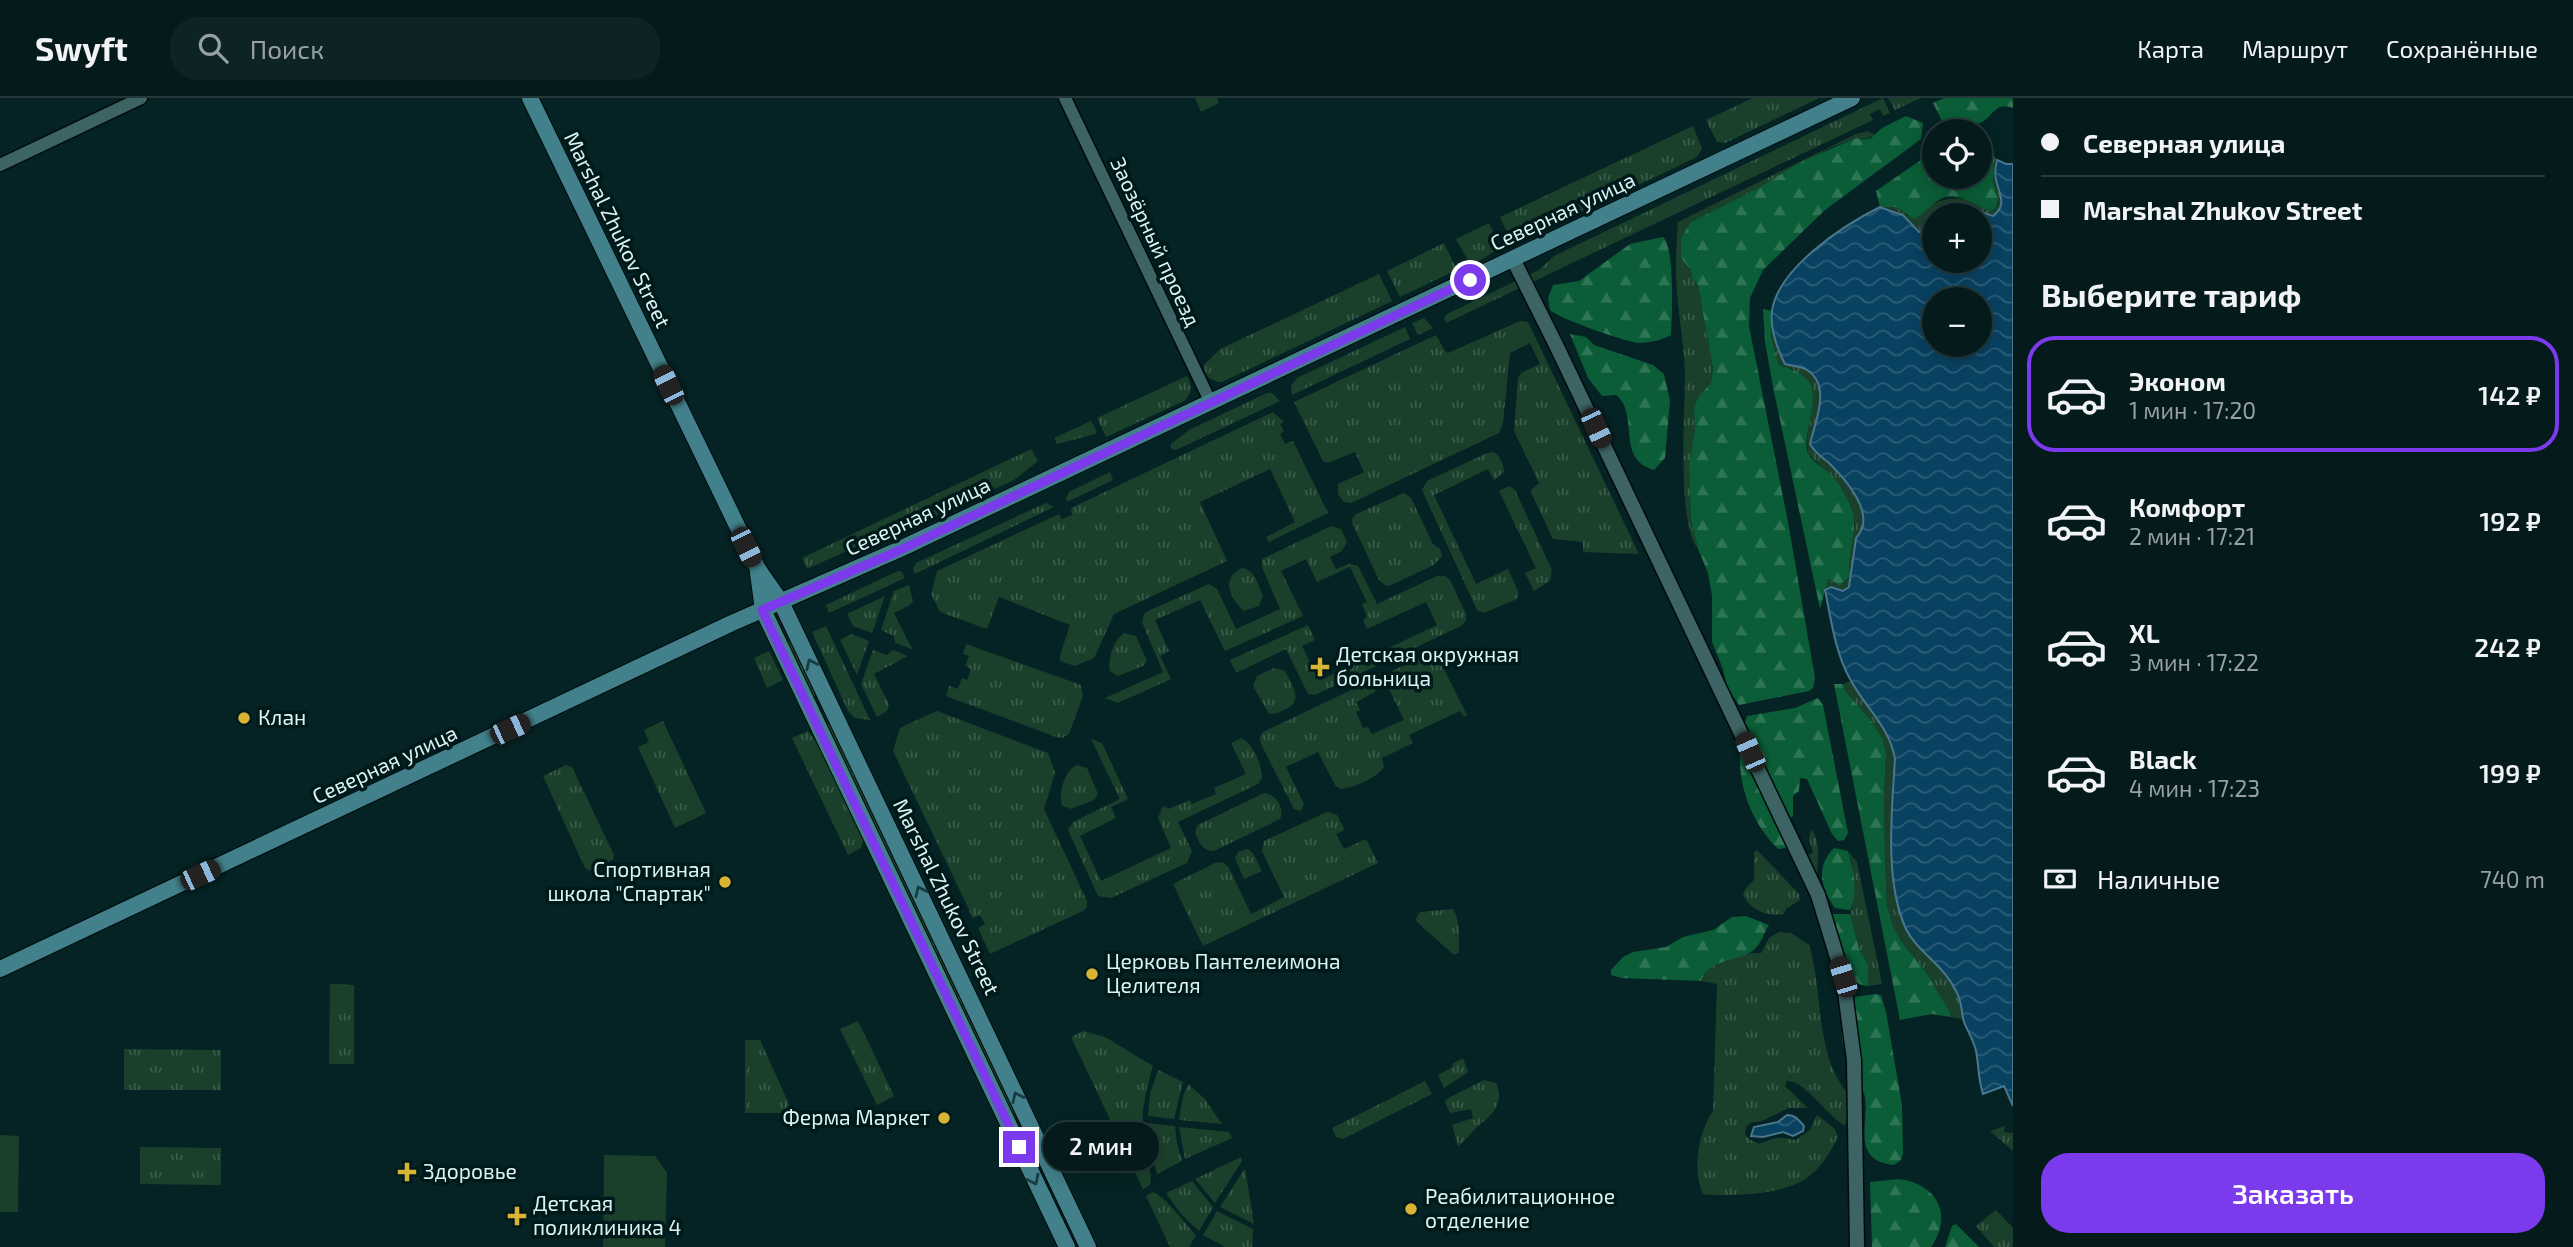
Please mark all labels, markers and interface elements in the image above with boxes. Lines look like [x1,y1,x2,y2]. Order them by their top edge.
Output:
search box [170,17,660,80]
text: Swyft [35,28,128,68]
icon: search [194,29,232,67]
text: Поиск [250,33,324,64]
text: Карта [2137,34,2204,63]
text: Маршрут [2242,34,2348,63]
text: Сохранённые [2386,34,2538,63]
map controls [1922,119,1992,357]
button: locate [1922,119,1992,189]
street label: Marshal Zhukov Street [560,127,677,331]
text: Северная улица [2083,127,2285,158]
street label: Заозёрный проезд [1106,153,1206,330]
street label: Северная улица [1486,166,1639,256]
text: Marshal Zhukov Street [2083,194,2362,225]
button: + [1922,203,1992,273]
route start [1454,264,1486,296]
text: Выберите тариф [2041,275,2301,313]
button: − [1922,287,1992,357]
car [650,362,687,408]
icon: car [2045,363,2108,426]
text: Эконом [2129,365,2226,396]
text: 142 ₽ [2478,379,2541,410]
text: 1 мин · 17:20 [2129,396,2256,424]
car [1578,405,1615,451]
street label: Северная улица [841,471,994,561]
icon: car [2045,489,2108,552]
text: Комфорт [2129,491,2245,522]
text: 192 ₽ [2479,505,2541,536]
text: 2 мин · 17:21 [2129,522,2255,550]
car [728,524,765,570]
icon: car [2045,615,2108,678]
text: XL [2129,617,2160,648]
text: 242 ₽ [2474,631,2541,662]
place label: Детская окружная больница [1336,641,1519,690]
text: 3 мин · 17:22 [2129,648,2259,676]
marker: Детская окружная больница [1310,657,1330,677]
one-way arrow [805,659,819,671]
place label: Клан [258,704,306,729]
marker: Клан [236,710,252,726]
car [487,711,534,747]
street label: Северная улица [308,719,461,809]
car [1732,729,1769,775]
icon: car [2045,741,2108,804]
text: Black [2129,743,2197,774]
text: 199 ₽ [2479,757,2541,788]
text: 4 мин · 17:23 [2129,774,2260,802]
street label: Marshal Zhukov Street [889,794,1006,998]
place label: Спортивная школа "Спартак" [547,856,711,905]
car [177,857,224,893]
icon: cash [2041,860,2079,898]
text: Наличные [2097,863,2220,894]
text: 740 m [2480,865,2545,893]
marker: Спортивная школа "Спартак" [717,874,733,890]
one-way arrow [914,886,928,898]
place label: Церковь Пантелеимона Целителя [1106,948,1341,997]
car [1827,954,1860,1000]
marker: Церковь Пантелеимона Целителя [1084,966,1100,982]
one-way arrow [1011,1091,1025,1104]
place label: Ферма Маркет [783,1104,930,1129]
marker: Ферма Маркет [936,1110,952,1126]
callout: 2 мин [1044,1122,1159,1172]
route end [1003,1131,1035,1163]
text: 2 мин [1069,1132,1133,1160]
button: Заказать [2041,1153,2545,1233]
place label: Здоровье [423,1158,517,1183]
marker: Здоровье [397,1162,417,1182]
one-way arrow [1026,1173,1040,1185]
place label: Реабилитационное отделение [1425,1183,1615,1232]
place label: Детская поликлиника 4 [533,1190,681,1239]
marker: Реабилитационное отделение [1403,1201,1419,1217]
marker: Детская поликлиника 4 [507,1206,527,1226]

